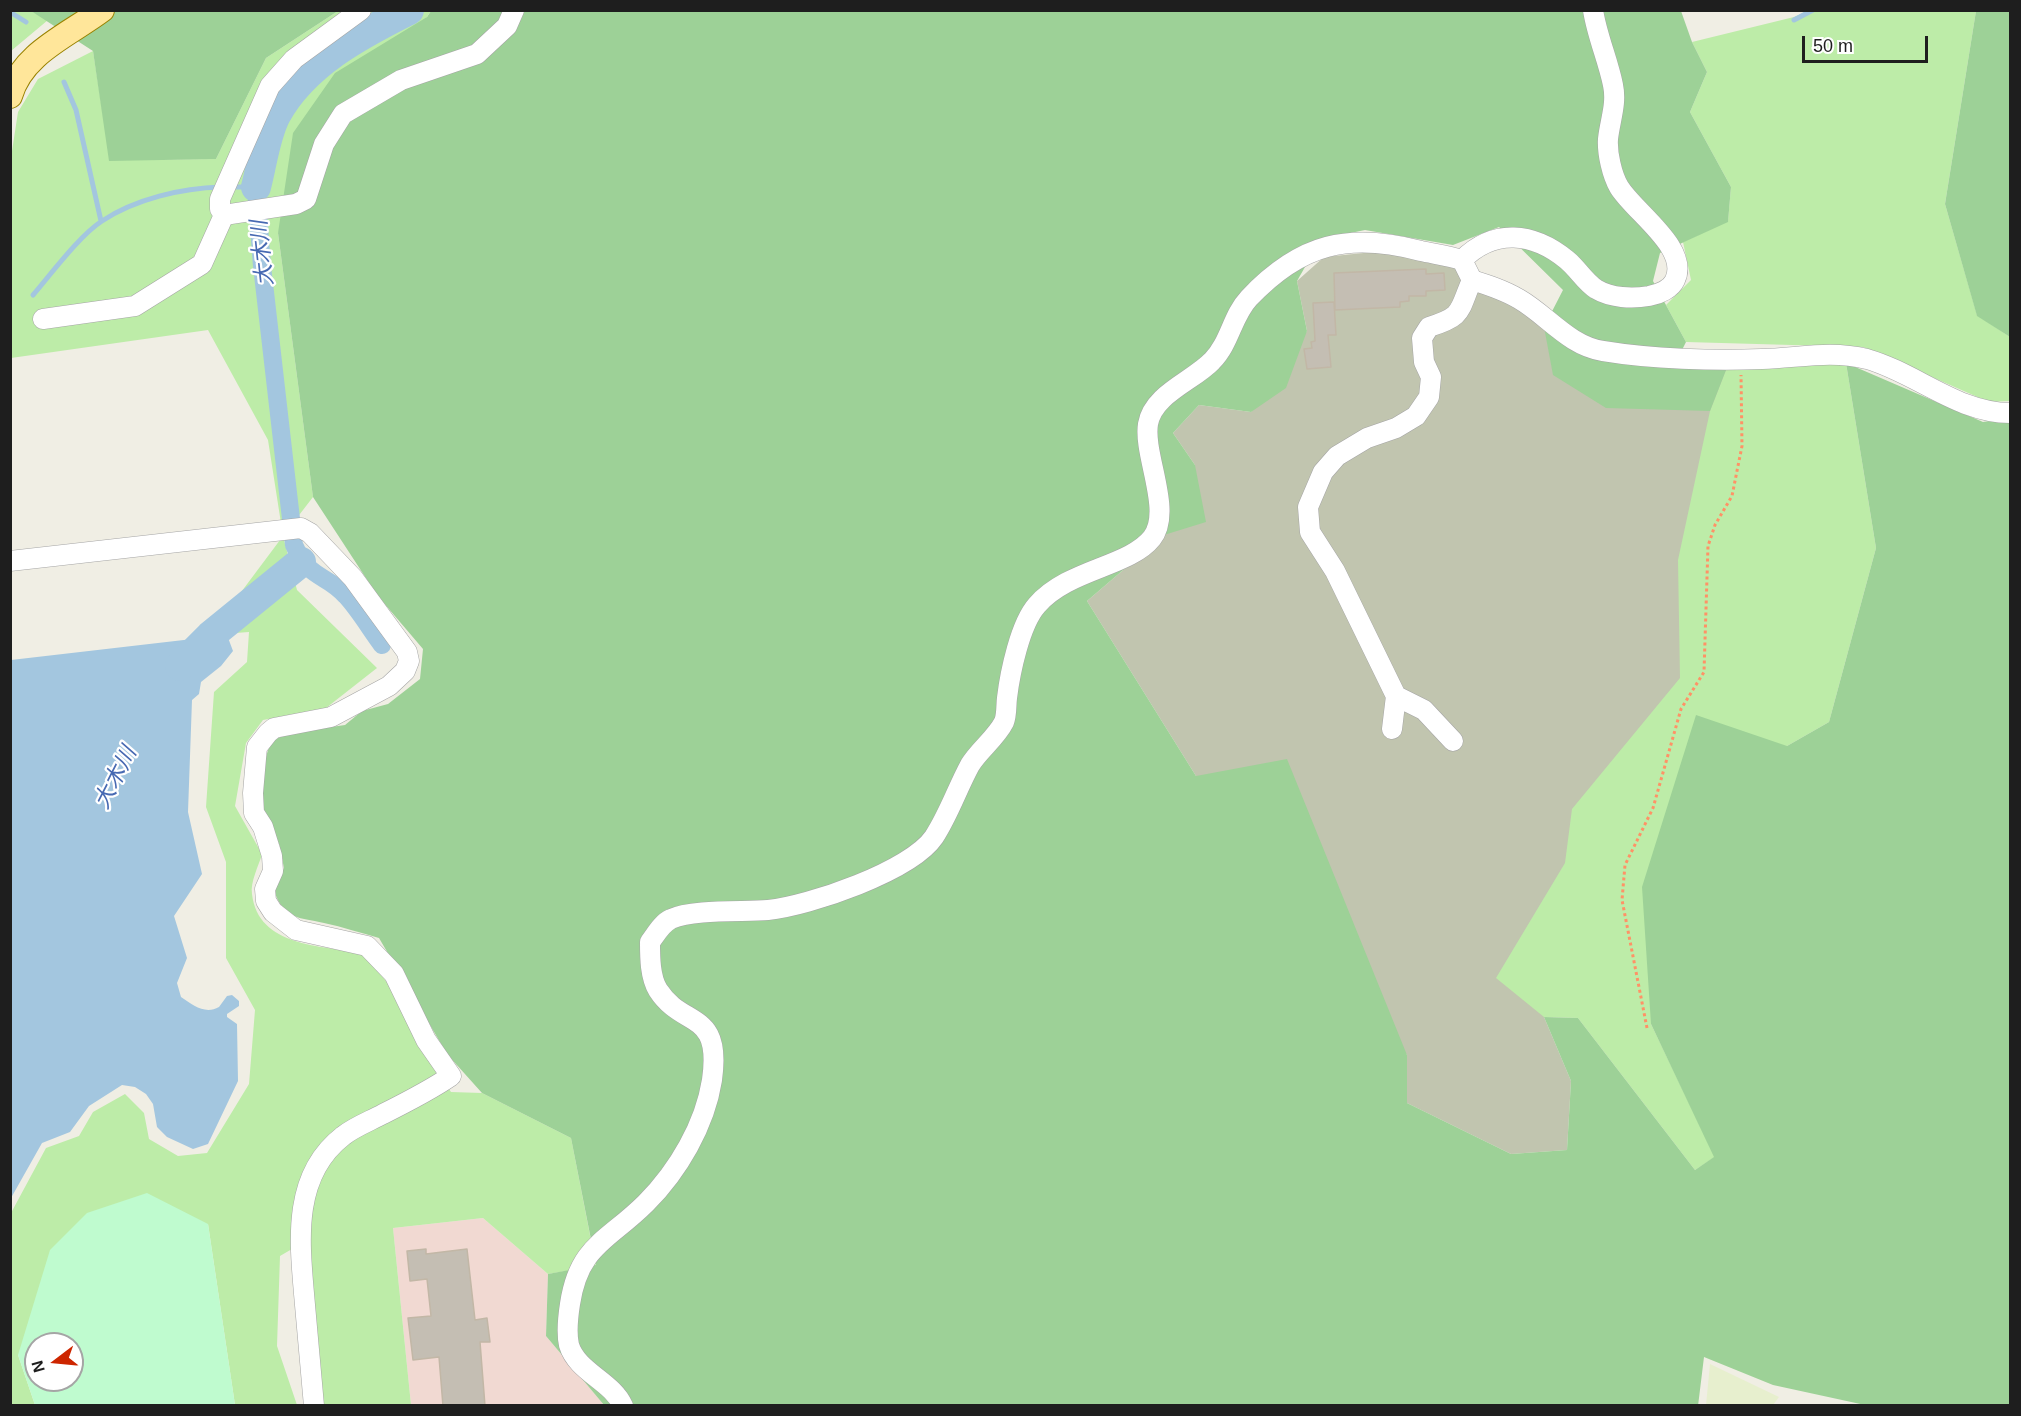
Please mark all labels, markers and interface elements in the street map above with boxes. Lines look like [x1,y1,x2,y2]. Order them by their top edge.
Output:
scale bar [1805,24,1931,62]
text: 50 m [1813,36,1853,56]
water label: 大木川 [246,219,280,287]
water label: 大木川 [89,743,143,813]
north arrow [24,1332,84,1392]
text: N [28,1359,48,1374]

